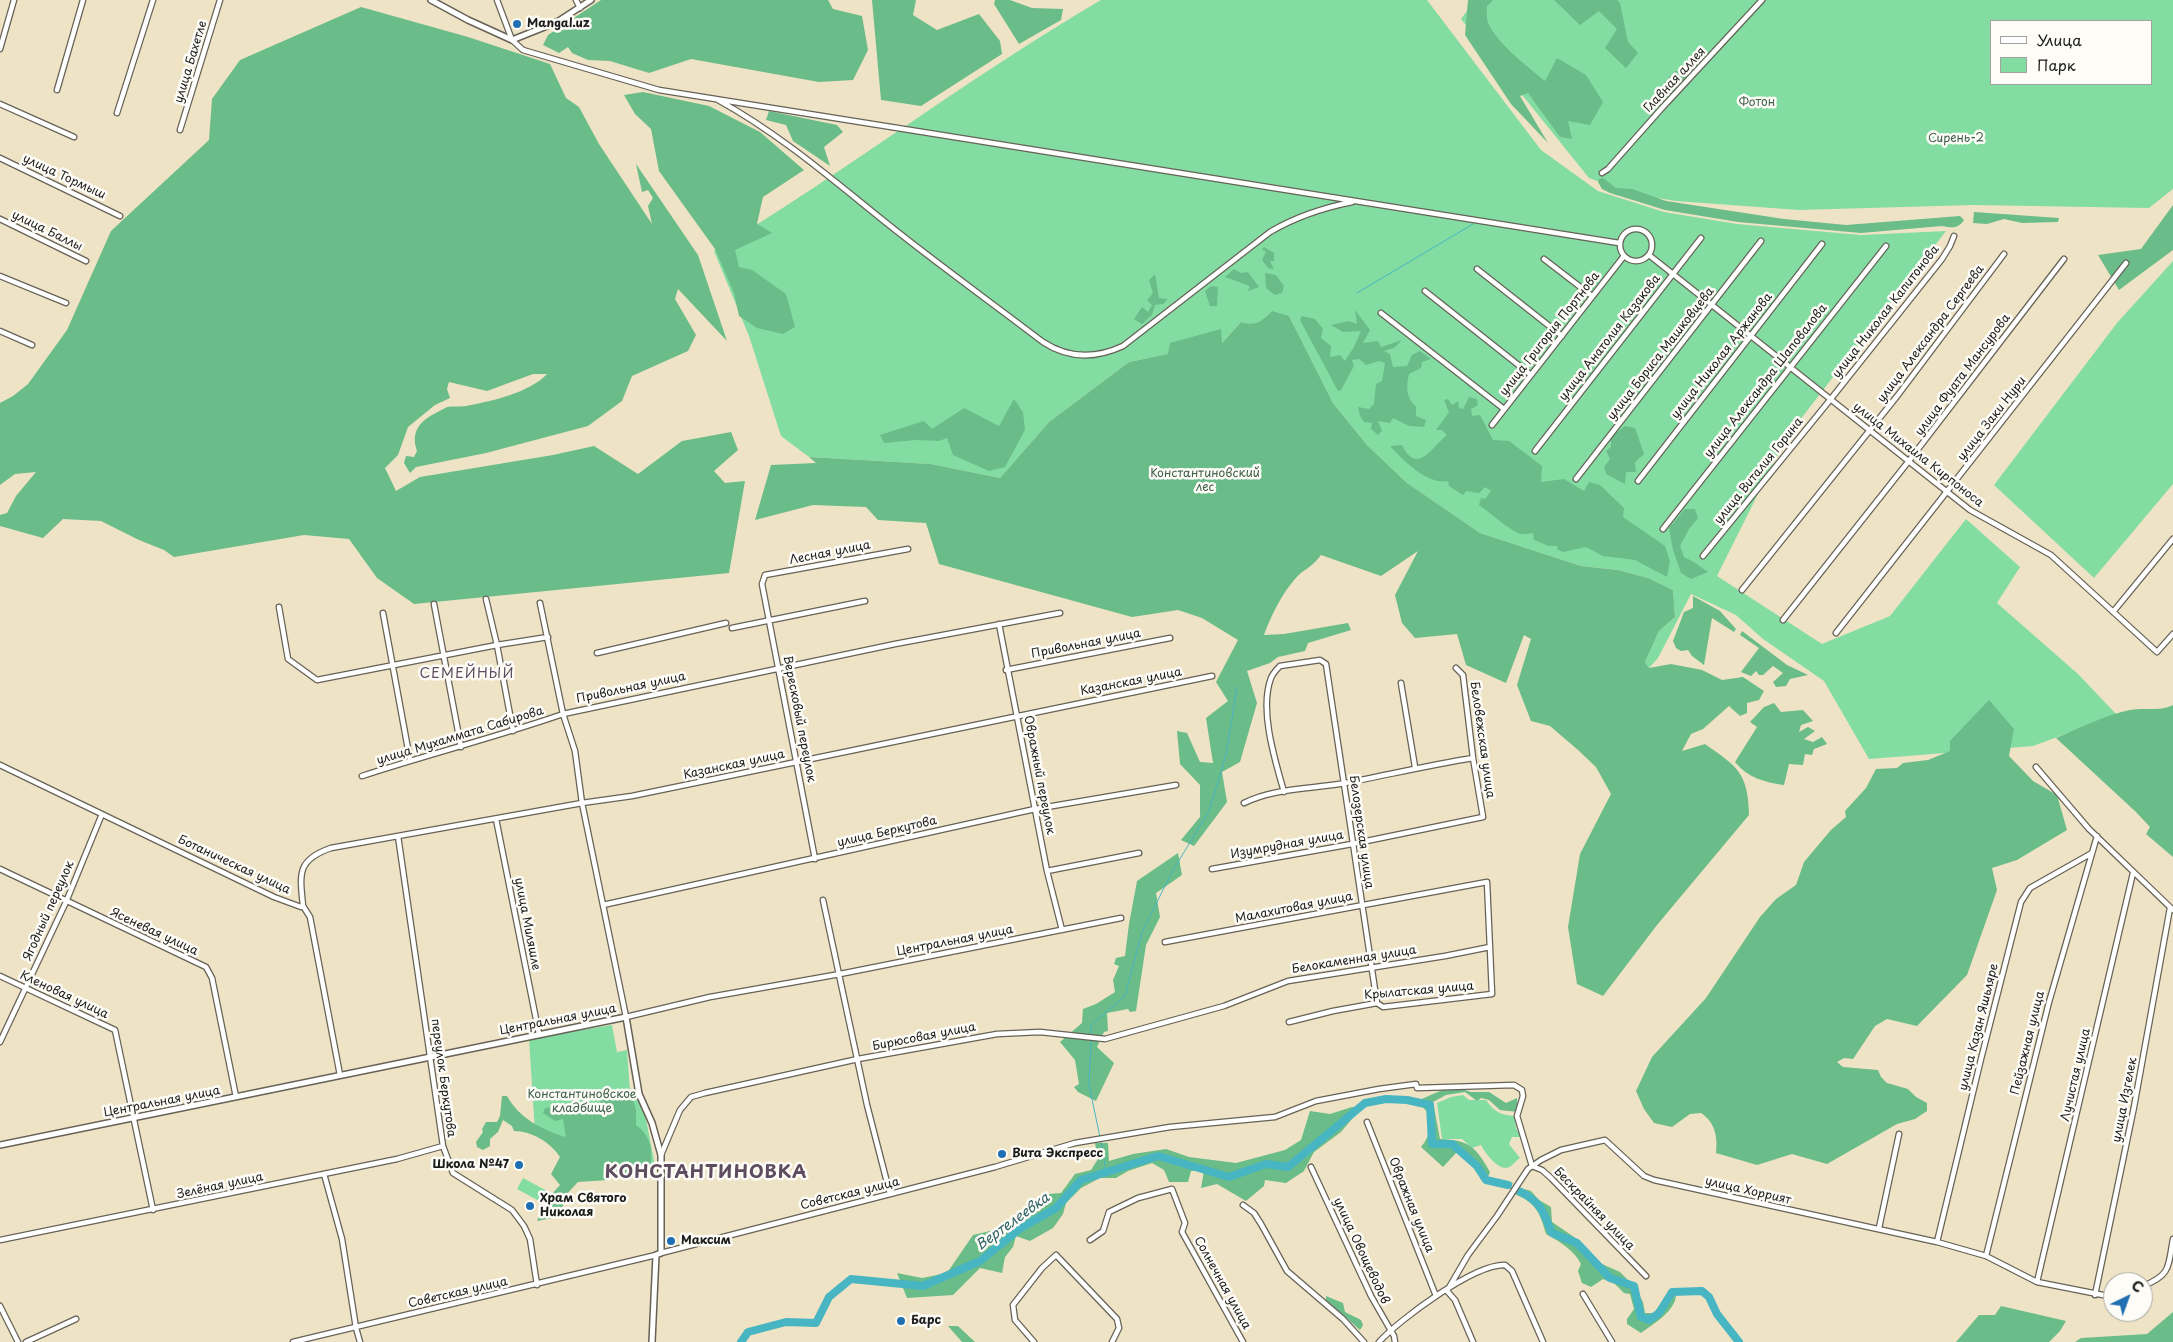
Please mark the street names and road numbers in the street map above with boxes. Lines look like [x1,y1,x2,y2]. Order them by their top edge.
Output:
street label: улица Бахетле [172,19,210,105]
street label: Главная аллея [1641,44,1709,116]
street label: улица Тормыш [20,152,108,202]
street label: улица Баллы [9,208,85,254]
street label: улица Николая Капитонова [1830,243,1942,381]
street label: улица Александра Сергеева [1875,262,1987,406]
street label: улица Григория Портнова [1497,269,1603,399]
street label: улица Анатолия Казакова [1556,272,1664,404]
street label: улица Бориса Машковцева [1605,285,1717,423]
street label: улица Николая Аржанова [1668,290,1776,422]
street label: улица Александра Шаповалова [1702,301,1830,461]
street label: улица Фуата Мансурова [1912,311,2014,439]
street label: улица Заки Нури [1955,374,2029,464]
street label: улица Михаила Кирпоноса [1850,400,1986,510]
street label: улица Виталия Горина [1712,415,1806,527]
street label: Лесная улица [788,538,872,568]
street label: Привольная улица [1030,626,1142,662]
street label: Вересковый переулок [780,654,818,784]
street label: Казанская улица [1079,665,1183,699]
street label: Привольная улица [575,669,687,707]
street label: Беловежская улица [1467,681,1497,799]
street label: улица Мухаммата Сабирова [375,704,545,768]
street label: Овражный переулок [1020,714,1058,836]
street label: Казанская улица [682,747,786,783]
street label: Белозерская улица [1346,774,1376,890]
street label: улица Беркутова [836,814,938,850]
street label: Изумрудная улица [1229,828,1345,862]
street label: Ботаническая улица [175,833,293,897]
street label: Ягодный переулок [20,859,78,963]
street label: улица Миляшле [511,876,543,972]
street label: Малахитовая улица [1234,890,1354,926]
street label: Ясеневая улица [108,905,200,959]
street label: Центральная улица [895,923,1015,959]
street label: Белокаменная улица [1291,943,1417,977]
street label: улица Казан Яшьляре [1956,962,2002,1092]
street label: Кленовая улица [17,968,111,1022]
street label: Крылатская улица [1364,979,1474,1003]
street label: Пейзажная улица [2008,990,2048,1096]
street label: Центральная улица [498,1002,618,1038]
street label: переулок Беркутова [428,1018,458,1138]
street label: Бирюсовая улица [871,1020,977,1054]
street label: Лучистая улица [2058,1027,2094,1123]
street label: улица Изгелек [2110,1056,2140,1144]
street label: Центральная улица [102,1084,222,1120]
street label: Овражная улица [1385,1155,1437,1255]
street label: Бескрайняя улица [1551,1165,1637,1253]
street label: Зелёная улица [176,1170,264,1202]
street label: улица Хоррият [1704,1174,1792,1208]
street label: Советская улица [799,1175,901,1213]
street label: улица Овощеводов [1330,1196,1392,1306]
street label: Солнечная улица [1190,1234,1254,1332]
street label: Советская улица [407,1275,509,1311]

